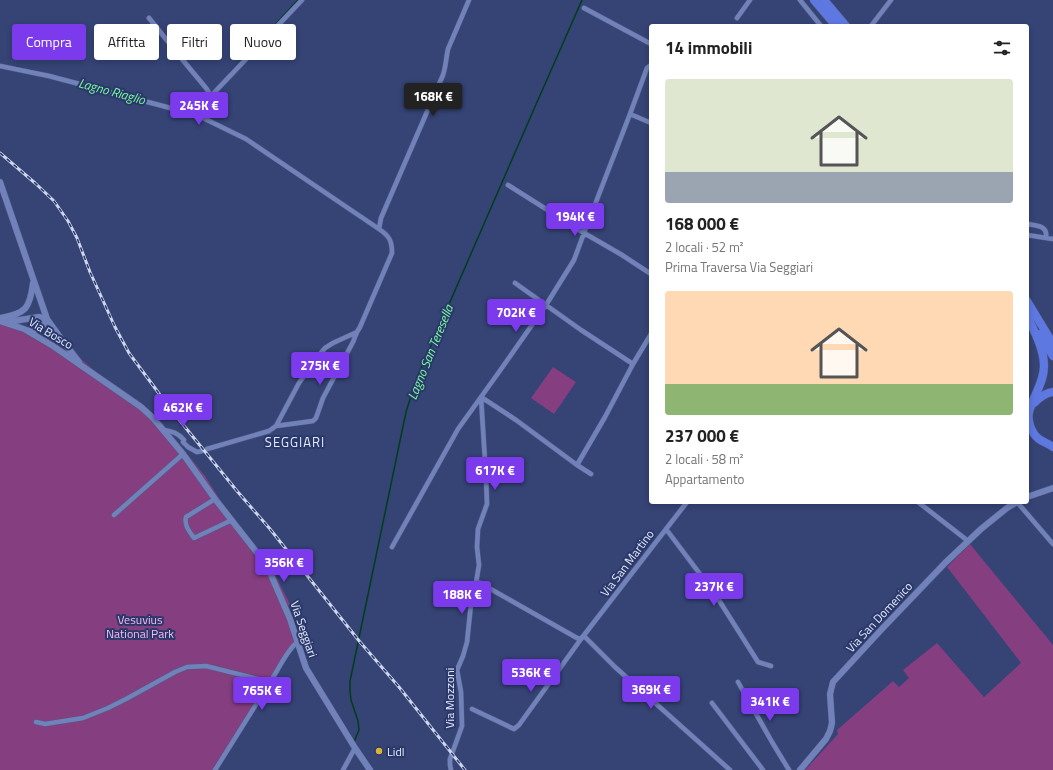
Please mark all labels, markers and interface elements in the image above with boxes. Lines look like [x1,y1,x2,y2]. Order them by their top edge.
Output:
chip: Compra [12,24,86,60]
chip: Affitta [94,24,159,60]
chip: Filtri [167,24,222,60]
chip: Nuovo [230,24,296,60]
text: 14 immobili [665,35,752,61]
icon: filters [991,37,1013,59]
water label: Lagno Riaglio [76,72,148,110]
pin: 168K € [400,83,466,117]
text: 168K € [413,86,453,106]
pin: 245K € [166,92,232,126]
text: 245K € [179,95,219,115]
icon: home [803,105,875,177]
pin: 194K € [542,203,608,237]
text: 194K € [555,206,595,226]
text: 168 000 € [665,211,739,237]
text: 2 locali · 52 m² [665,237,744,257]
text: Prima Traversa Via Seggiari [665,257,813,277]
pin: 702K € [483,299,549,333]
water label: Lagno San Teresella [402,300,459,403]
text: 702K € [496,302,536,322]
street label: Via Bosco [25,312,77,354]
icon: home [803,317,875,389]
pin: 275K € [287,352,353,386]
text: 275K € [300,355,340,375]
pin: 462K € [150,394,216,428]
text: 462K € [163,397,203,417]
text: 237 000 € [665,423,739,449]
district label: SEGGIARI [265,432,325,452]
text: 2 locali · 58 m² [665,449,744,469]
pin: 617K € [462,457,528,491]
text: 617K € [475,460,515,480]
text: Appartamento [665,469,744,489]
street label: Via San Martino [595,525,659,601]
pin: 356K € [251,549,317,583]
text: 356K € [264,552,304,572]
pin: 237K € [681,573,747,607]
text: 237K € [694,576,734,596]
street label: Via San Domenico [841,577,917,657]
pin: 188K € [429,581,495,615]
text: 188K € [442,584,482,604]
street label: Via Seggiari [285,598,323,660]
park label: Vesuvius National Park [106,610,174,643]
pin: 536K € [498,659,564,693]
text: 536K € [511,662,551,682]
street label: Via Mozzoni [440,668,459,728]
pin: 369K € [618,676,684,710]
pin: 765K € [229,677,295,711]
text: 369K € [631,679,671,699]
text: 765K € [242,680,282,700]
pin: 341K € [737,688,803,722]
text: 341K € [750,691,790,711]
place label: Lidl [387,742,405,761]
marker: Lidl [374,746,384,756]

